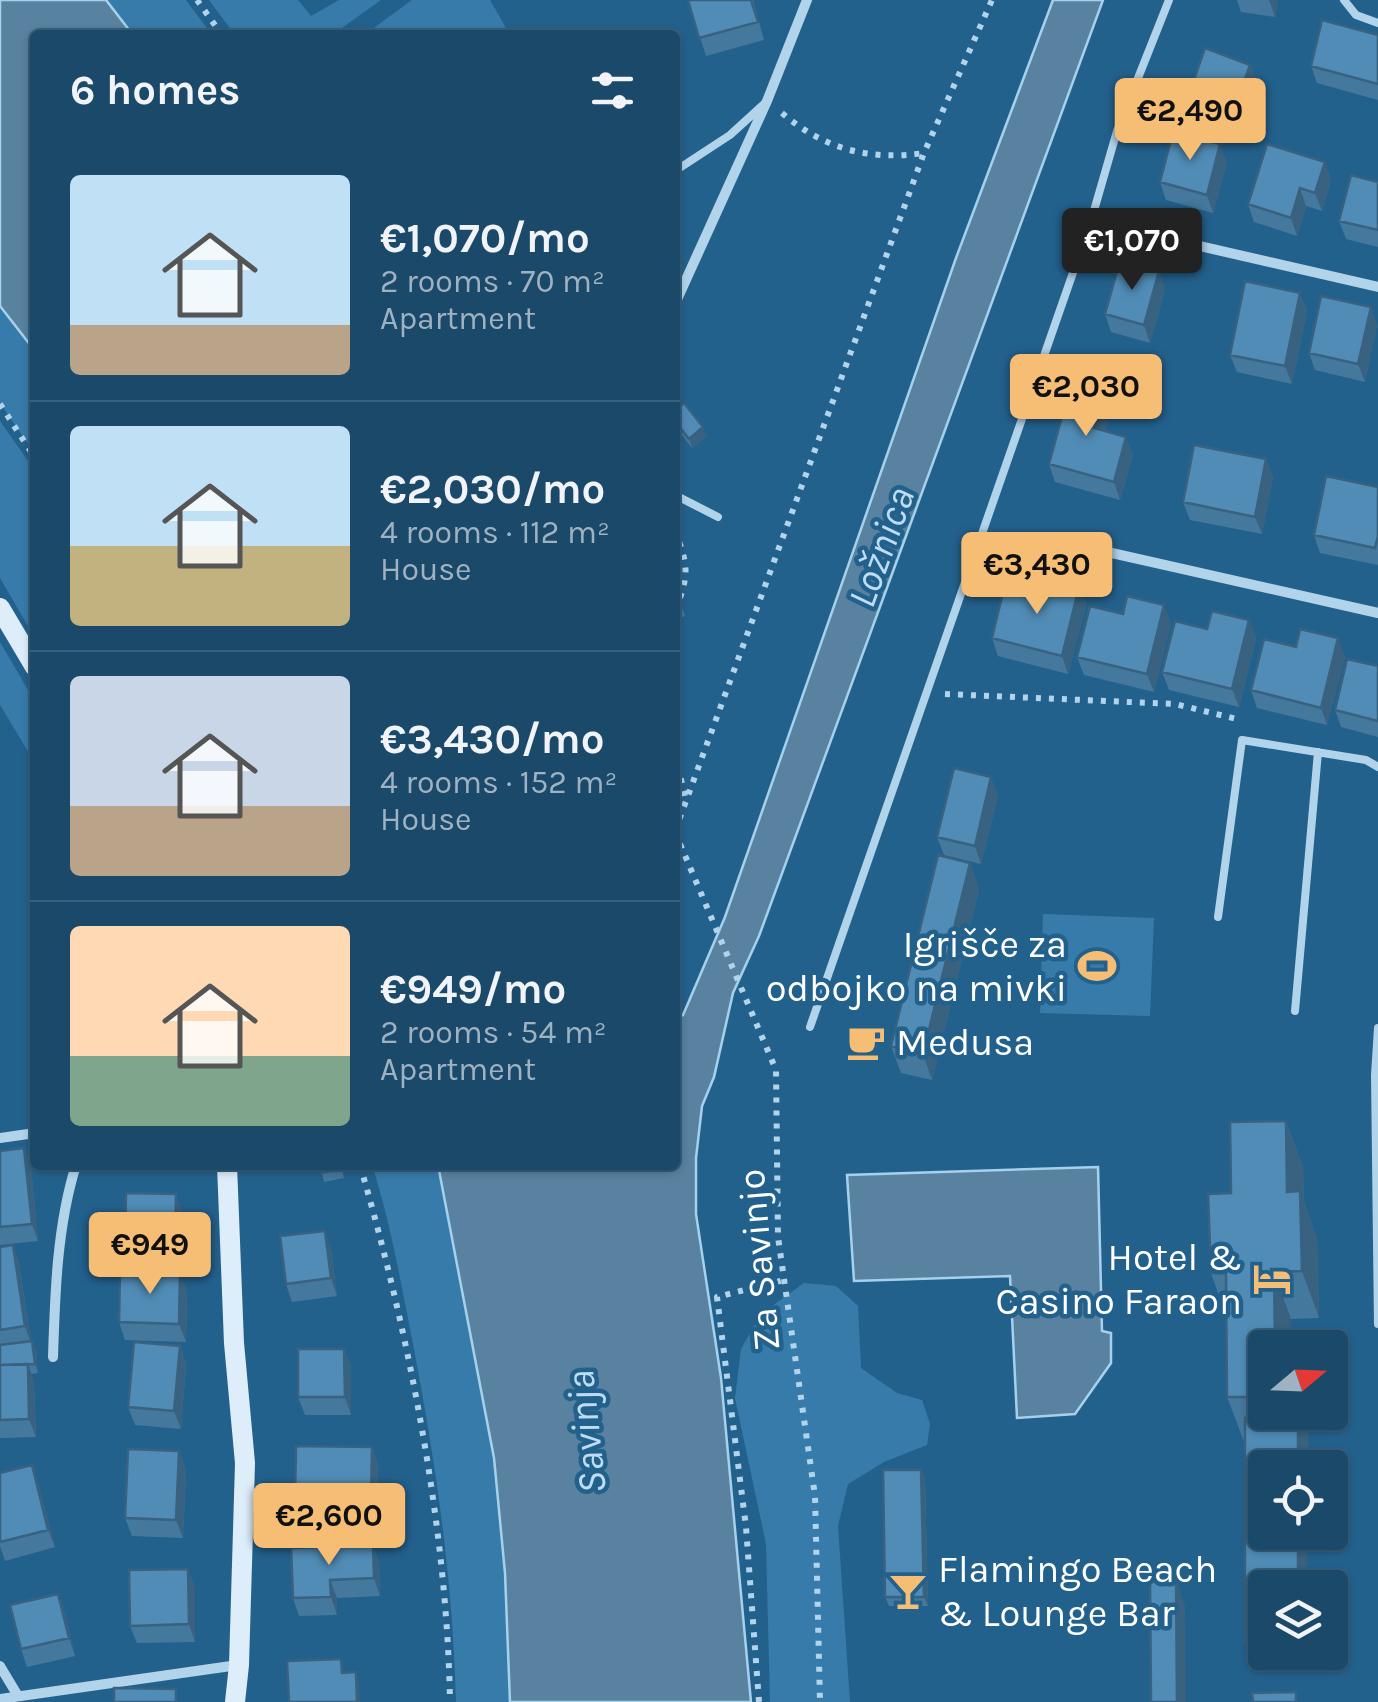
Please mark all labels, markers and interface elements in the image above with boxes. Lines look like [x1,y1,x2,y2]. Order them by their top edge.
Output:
icon: filters [585,63,640,118]
text: 6 homes [70,65,240,115]
pin: €2,490 [1109,78,1271,163]
text: €2,490 [1137,92,1243,129]
pin: €1,070 [1051,208,1213,293]
text: €1,070/mo [380,213,590,263]
icon: home [150,215,270,335]
text: €1,070 [1084,222,1180,259]
text: 2 rooms · 70 m² [380,263,605,300]
text: Apartment [380,300,536,337]
pin: €2,030 [1005,354,1167,439]
text: €2,030 [1032,368,1140,405]
text: €2,030/mo [380,464,605,514]
icon: home [150,466,270,586]
water label: Ložnica [838,480,924,614]
text: 4 rooms · 112 m² [380,514,610,551]
pin: €3,430 [956,532,1118,617]
text: €3,430 [983,546,1091,583]
text: House [380,551,472,588]
text: €3,430/mo [380,714,604,764]
icon: home [150,716,270,836]
text: 4 rooms · 152 m² [380,764,617,801]
text: House [380,801,472,838]
place label: Igrišče za odbojko na mivki [766,922,1067,1011]
sports icon: Igrišče za odbojko na mivki [1076,945,1118,987]
text: €949/mo [380,964,566,1014]
icon: home [150,966,270,1086]
text: 2 rooms · 54 m² [380,1014,607,1051]
place label: Medusa [896,1020,1034,1065]
cafe icon: Medusa [845,1021,887,1063]
text: Apartment [380,1051,536,1088]
street label: Za Savinjo [729,1167,789,1353]
pin: €949 [91,1212,209,1297]
text: €949 [111,1226,189,1263]
place label: Hotel & Casino Faraon [995,1235,1242,1324]
hotel icon: Hotel & Casino Faraon [1251,1258,1293,1300]
north arrow [1248,1330,1348,1430]
map controls [1248,1330,1348,1670]
water label: Savinja [556,1368,616,1496]
button: locate [1248,1450,1348,1550]
pin: €2,600 [248,1483,410,1568]
text: €2,600 [275,1497,383,1534]
place label: Flamingo Beach & Lounge Bar [938,1547,1217,1636]
bar icon: Flamingo Beach & Lounge Bar [887,1570,929,1612]
button: layers [1248,1570,1348,1670]

